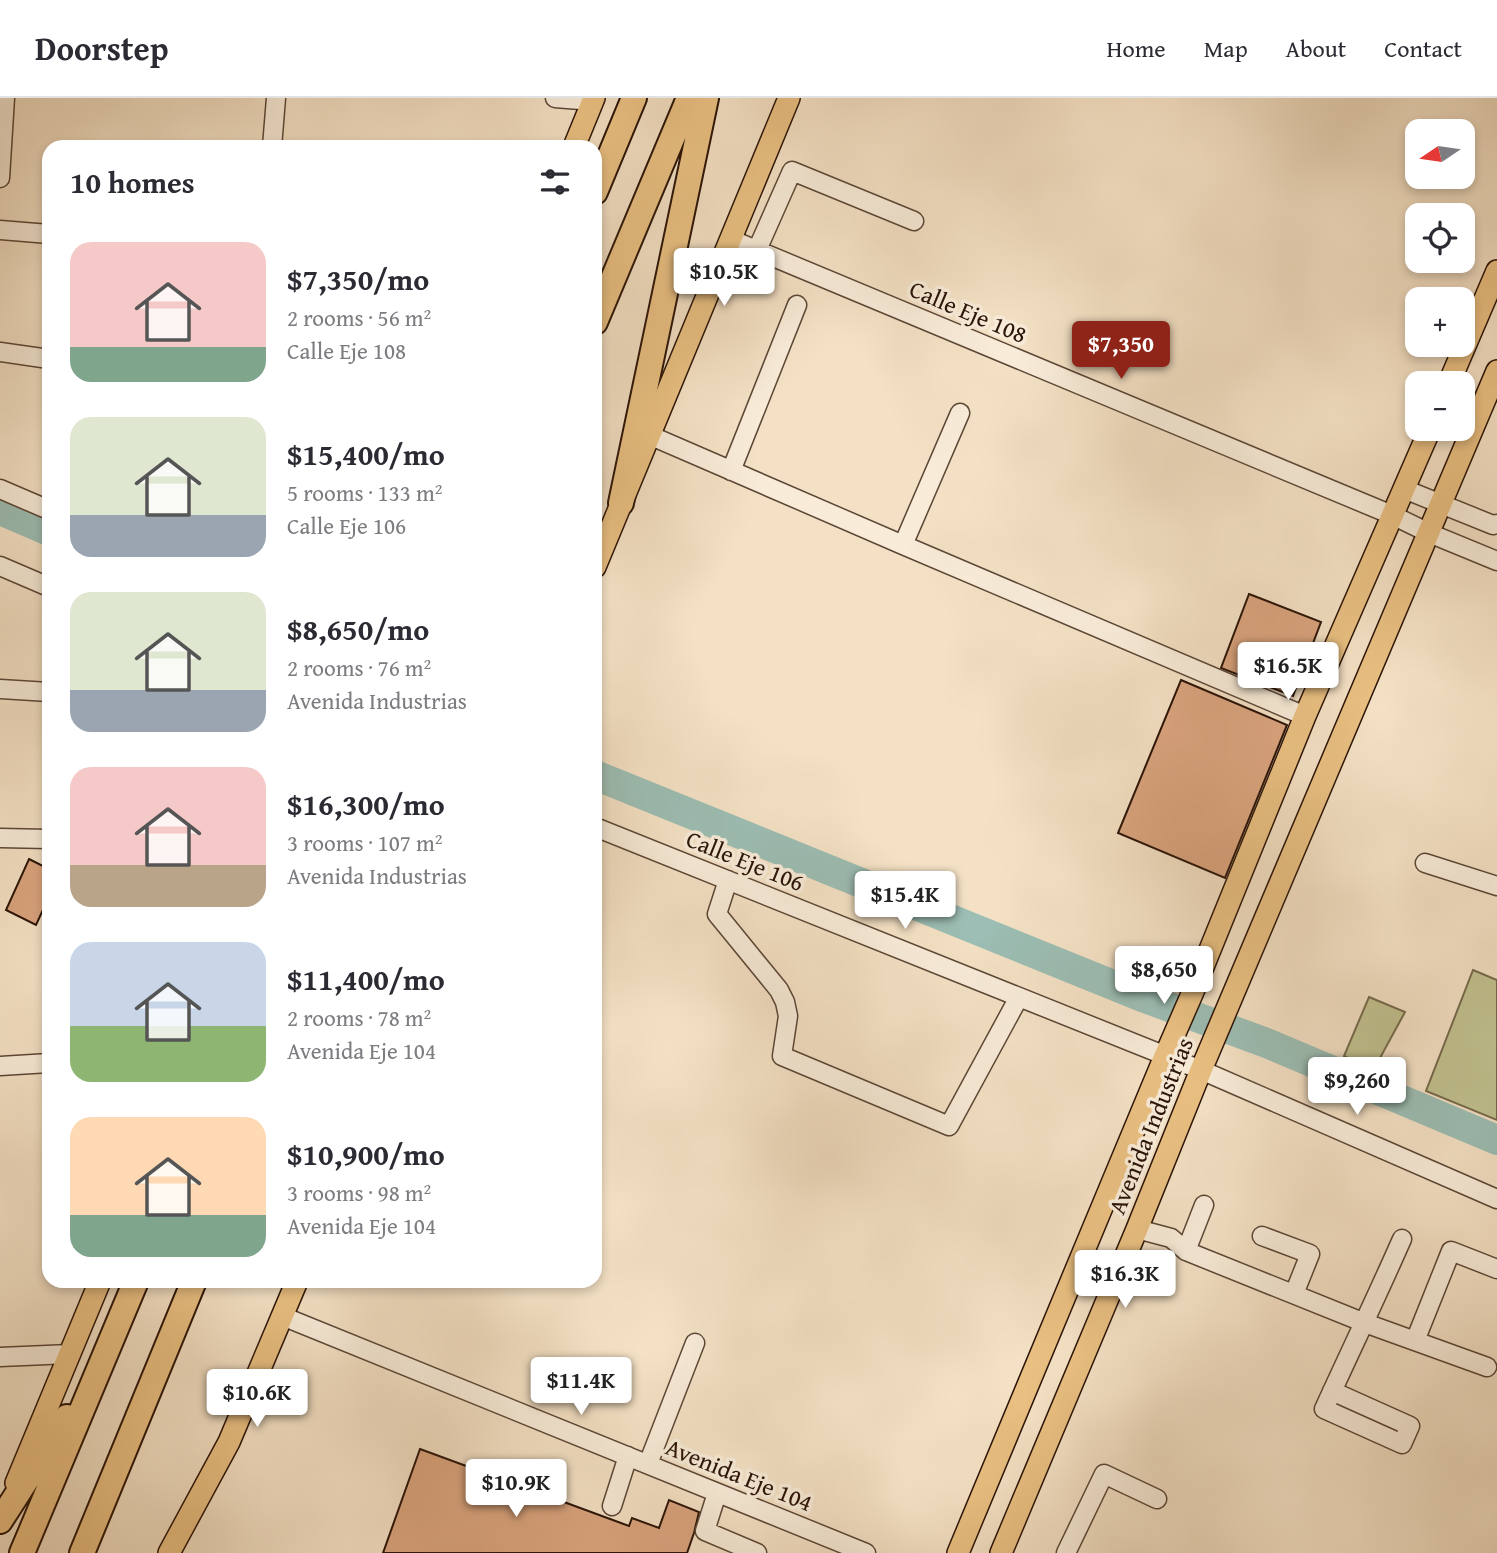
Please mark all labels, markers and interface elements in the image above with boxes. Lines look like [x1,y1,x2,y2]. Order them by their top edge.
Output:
text: Doorstep [35,24,168,72]
text: Home [1107,31,1166,66]
text: Map [1204,31,1248,66]
text: About [1286,31,1346,66]
text: Contact [1384,31,1462,66]
north arrow [1405,119,1475,189]
map controls [1405,119,1475,441]
text: 10 homes [70,160,195,204]
icon: filters [536,163,574,201]
button: locate [1405,203,1475,273]
pin: $10.5K [667,248,781,308]
text: $10.5K [690,254,758,287]
text: $7,350/mo [287,257,429,301]
icon: home [126,270,210,354]
street label: Calle Eje 108 [904,271,1032,352]
button: + [1405,287,1475,357]
text: 2 rooms · 56 m² [287,301,431,334]
pin: $7,350 [1064,322,1178,381]
text: $7,350 [1088,327,1154,360]
text: Calle Eje 108 [287,334,406,367]
button: − [1405,371,1475,441]
text: $15,400/mo [287,432,445,476]
icon: home [126,445,210,529]
text: 5 rooms · 133 m² [287,476,442,509]
text: Calle Eje 106 [287,509,406,542]
text: $8,650/mo [287,607,429,651]
icon: home [126,620,210,704]
pin: $16.5K [1231,642,1345,702]
text: $16.5K [1254,648,1322,681]
text: 2 rooms · 76 m² [287,651,431,684]
text: Avenida Industrias [287,684,467,717]
text: $16,300/mo [287,782,445,826]
icon: home [126,795,210,879]
street label: Calle Eje 106 [681,821,809,900]
text: 3 rooms · 107 m² [287,826,442,859]
text: Avenida Industrias [287,859,467,892]
pin: $15.4K [848,872,962,931]
text: $15.4K [871,877,939,910]
pin: $8,650 [1107,946,1221,1006]
text: $8,650 [1131,952,1197,985]
text: $11,400/mo [287,957,445,1001]
icon: home [126,970,210,1054]
text: 2 rooms · 78 m² [287,1001,431,1034]
street label: Avenida Industrias [1099,1032,1202,1219]
text: Avenida Eje 104 [287,1034,436,1067]
pin: $9,260 [1300,1058,1414,1117]
text: $9,260 [1324,1063,1390,1096]
text: $10,900/mo [287,1132,445,1176]
icon: home [126,1145,210,1229]
text: 3 rooms · 98 m² [287,1176,431,1209]
text: Avenida Eje 104 [287,1209,436,1242]
pin: $16.3K [1068,1250,1182,1310]
text: $16.3K [1091,1256,1159,1289]
pin: $11.4K [524,1358,638,1417]
text: $11.4K [547,1363,615,1396]
pin: $10.6K [200,1370,314,1429]
text: $10.6K [223,1375,291,1408]
street label: Avenida Eje 104 [661,1429,818,1520]
pin: $10.9K [459,1460,573,1519]
text: $10.9K [482,1465,550,1498]

